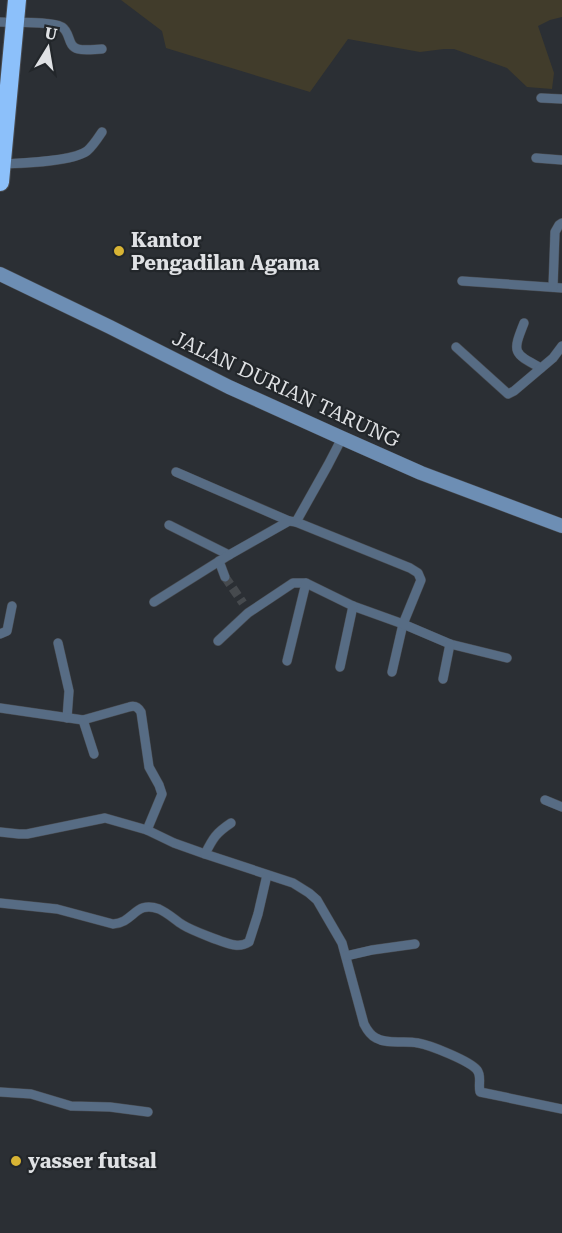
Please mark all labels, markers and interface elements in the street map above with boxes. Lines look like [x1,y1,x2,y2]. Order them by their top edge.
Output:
north arrow [18,18,78,78]
text: U [43,23,59,44]
place label: Kantor Pengadilan Agama [131,228,320,275]
marker: Kantor Pengadilan Agama [112,244,126,258]
street label: JALAN DURIAN TARUNG [169,326,404,453]
place label: yasser futsal [28,1149,157,1173]
marker: yasser futsal [9,1154,23,1168]

